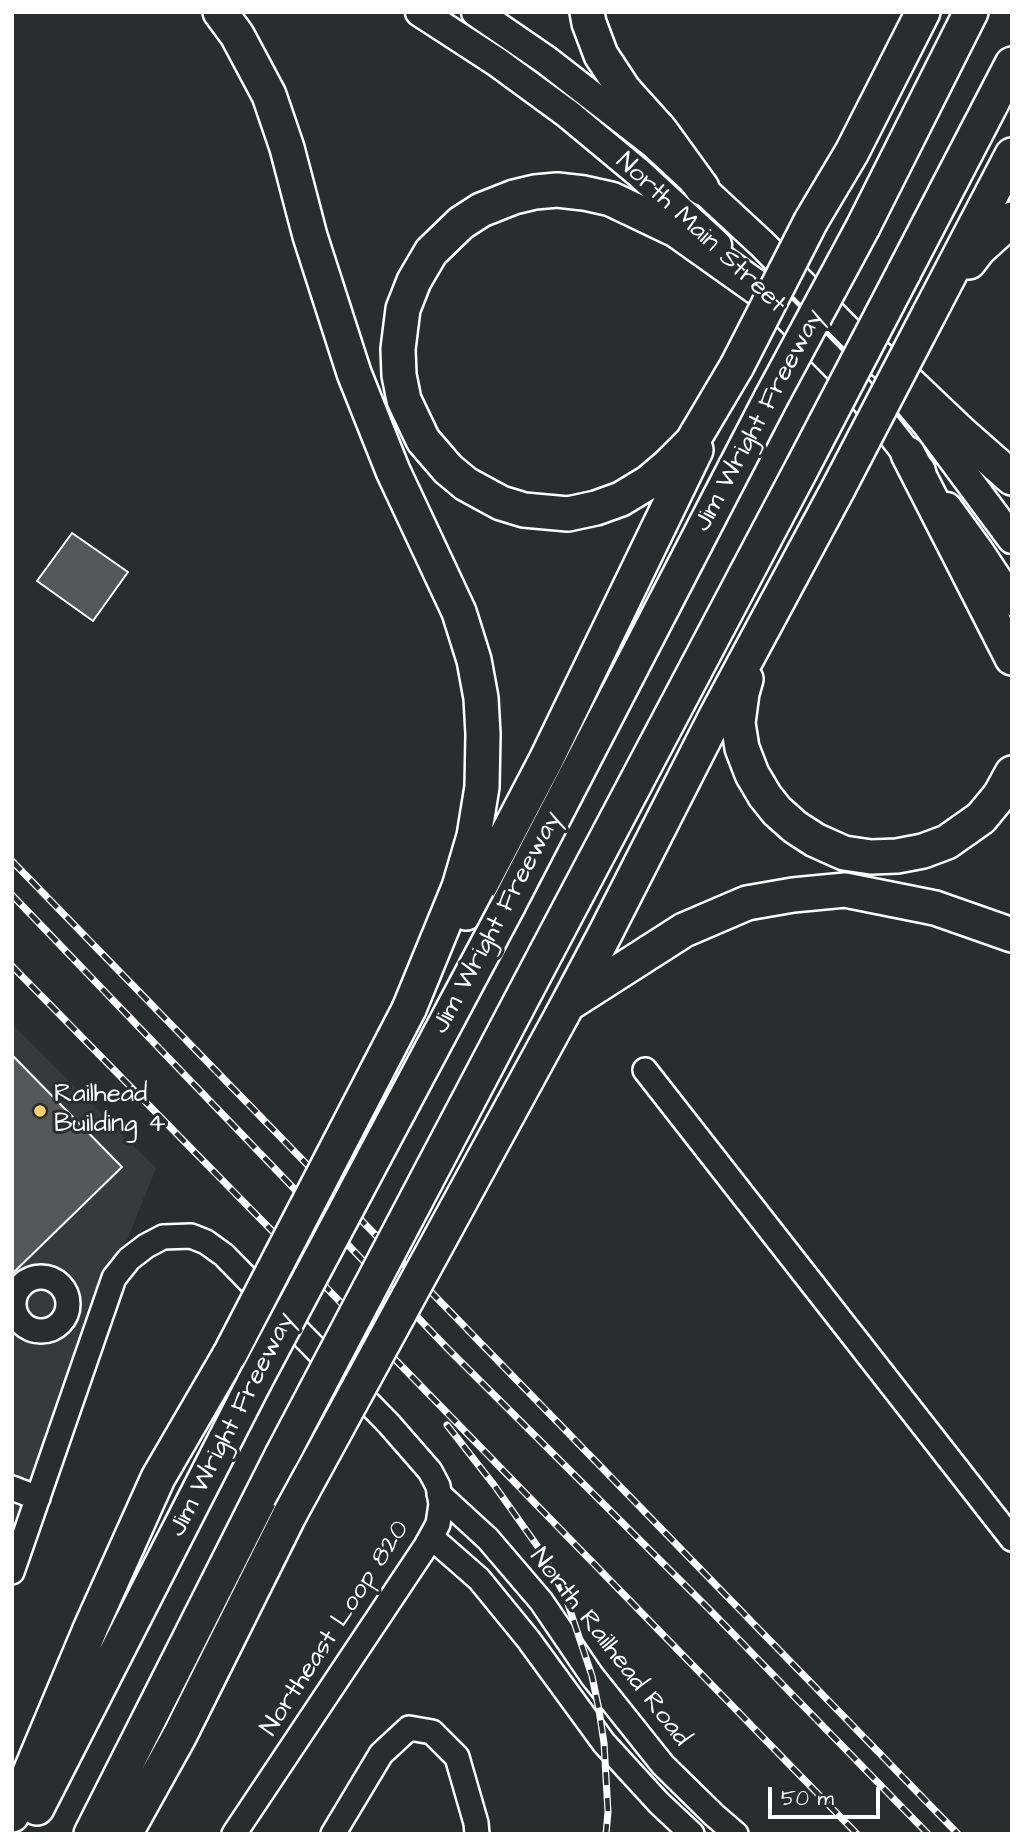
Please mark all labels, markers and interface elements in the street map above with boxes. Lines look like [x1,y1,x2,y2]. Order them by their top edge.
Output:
street label: North Main Street [608,147,792,321]
street label: Jim Wright Freeway [688,305,832,537]
street label: Jim Wright Freeway [426,807,570,1039]
place label: Railhead Building 4 [54,1080,165,1142]
marker: Railhead Building 4 [32,1103,48,1119]
street label: Jim Wright Freeway [163,1308,303,1542]
street label: Northeast Loop 820 [255,1516,417,1742]
street label: North Railhead Road [522,1543,696,1753]
scale bar [772,1772,884,1816]
text: 50 m [781,1784,834,1813]

